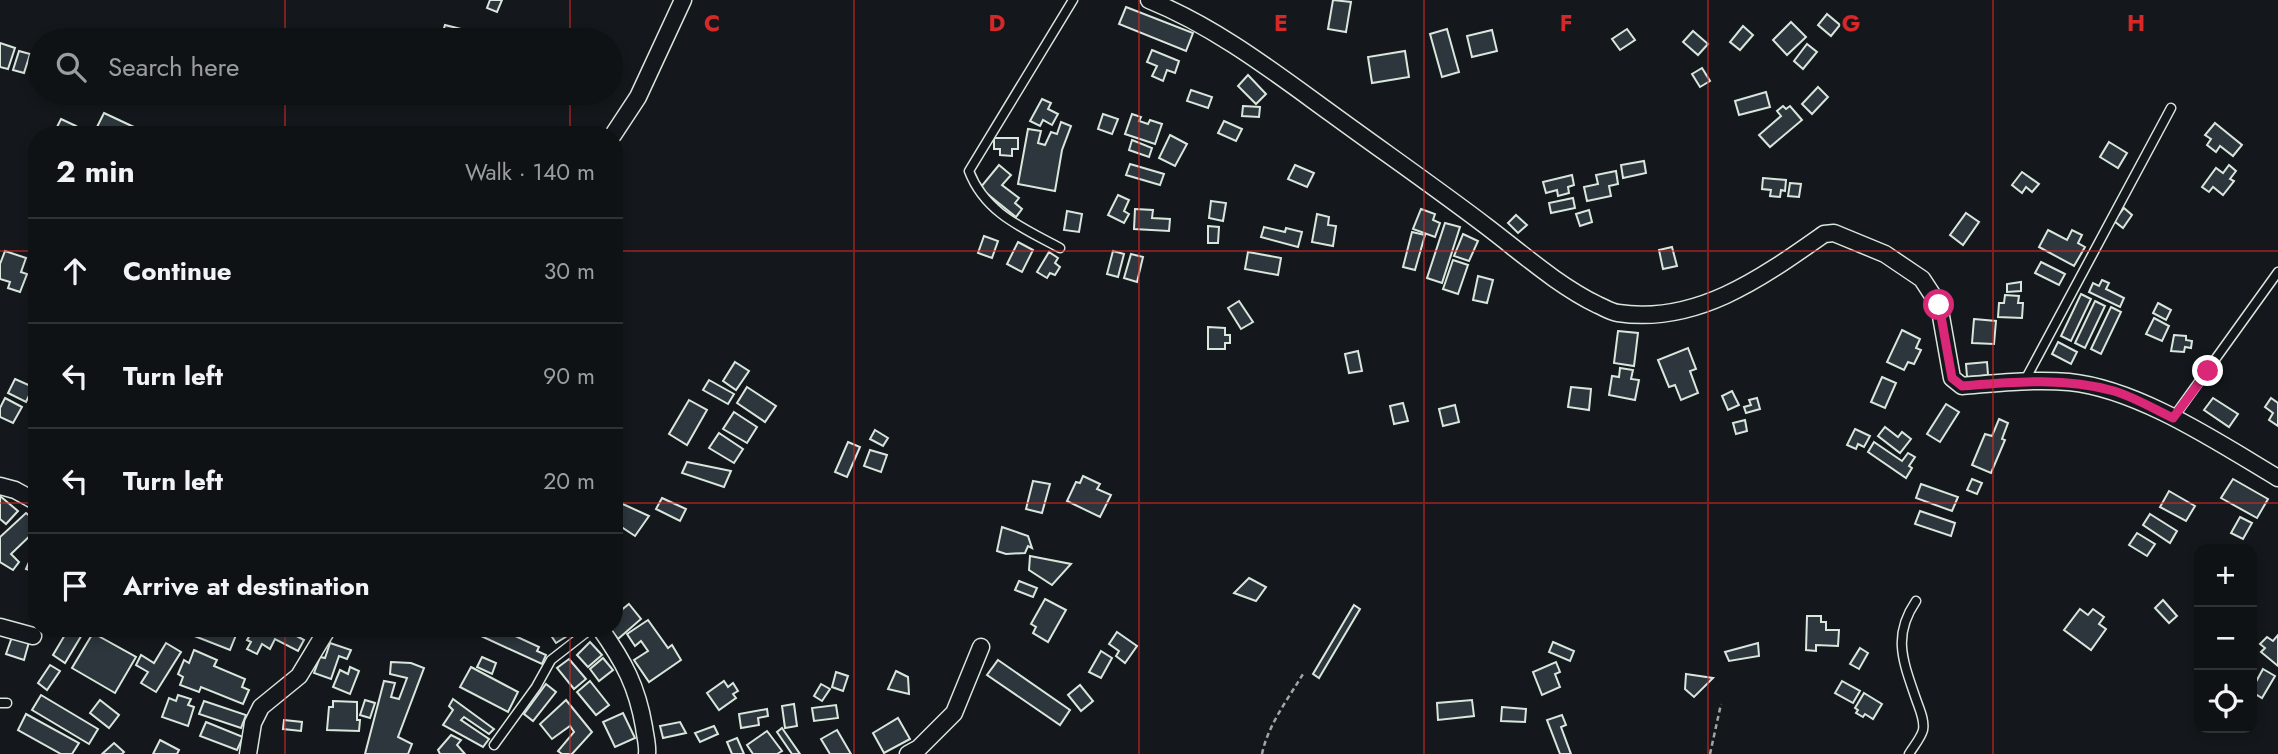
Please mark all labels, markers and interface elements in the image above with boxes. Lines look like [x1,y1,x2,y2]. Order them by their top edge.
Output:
text: C [704,6,720,40]
text: D [989,6,1006,40]
text: E [1274,6,1288,40]
text: F [1560,6,1572,40]
text: G [1842,6,1860,40]
text: H [2127,6,2145,40]
search box [28,28,623,105]
icon: search [52,48,90,86]
text: Search here [108,48,240,86]
text: 2 min [56,150,135,193]
text: Walk · 140 m [465,155,595,189]
icon: ahead [56,252,94,290]
text: Continue [123,252,232,290]
text: 30 m [544,254,595,288]
route start [1923,289,1954,320]
route end [2192,355,2223,386]
icon: left [56,357,94,395]
text: Turn left [123,357,223,395]
text: 90 m [543,359,595,393]
icon: left [56,462,94,500]
text: Turn left [123,462,223,500]
text: 20 m [543,464,595,498]
map controls [2194,544,2257,733]
button: + [2194,544,2257,607]
icon: arrive [56,567,94,605]
text: Arrive at destination [123,567,370,605]
button: − [2194,607,2257,670]
button: locate [2194,670,2257,733]

